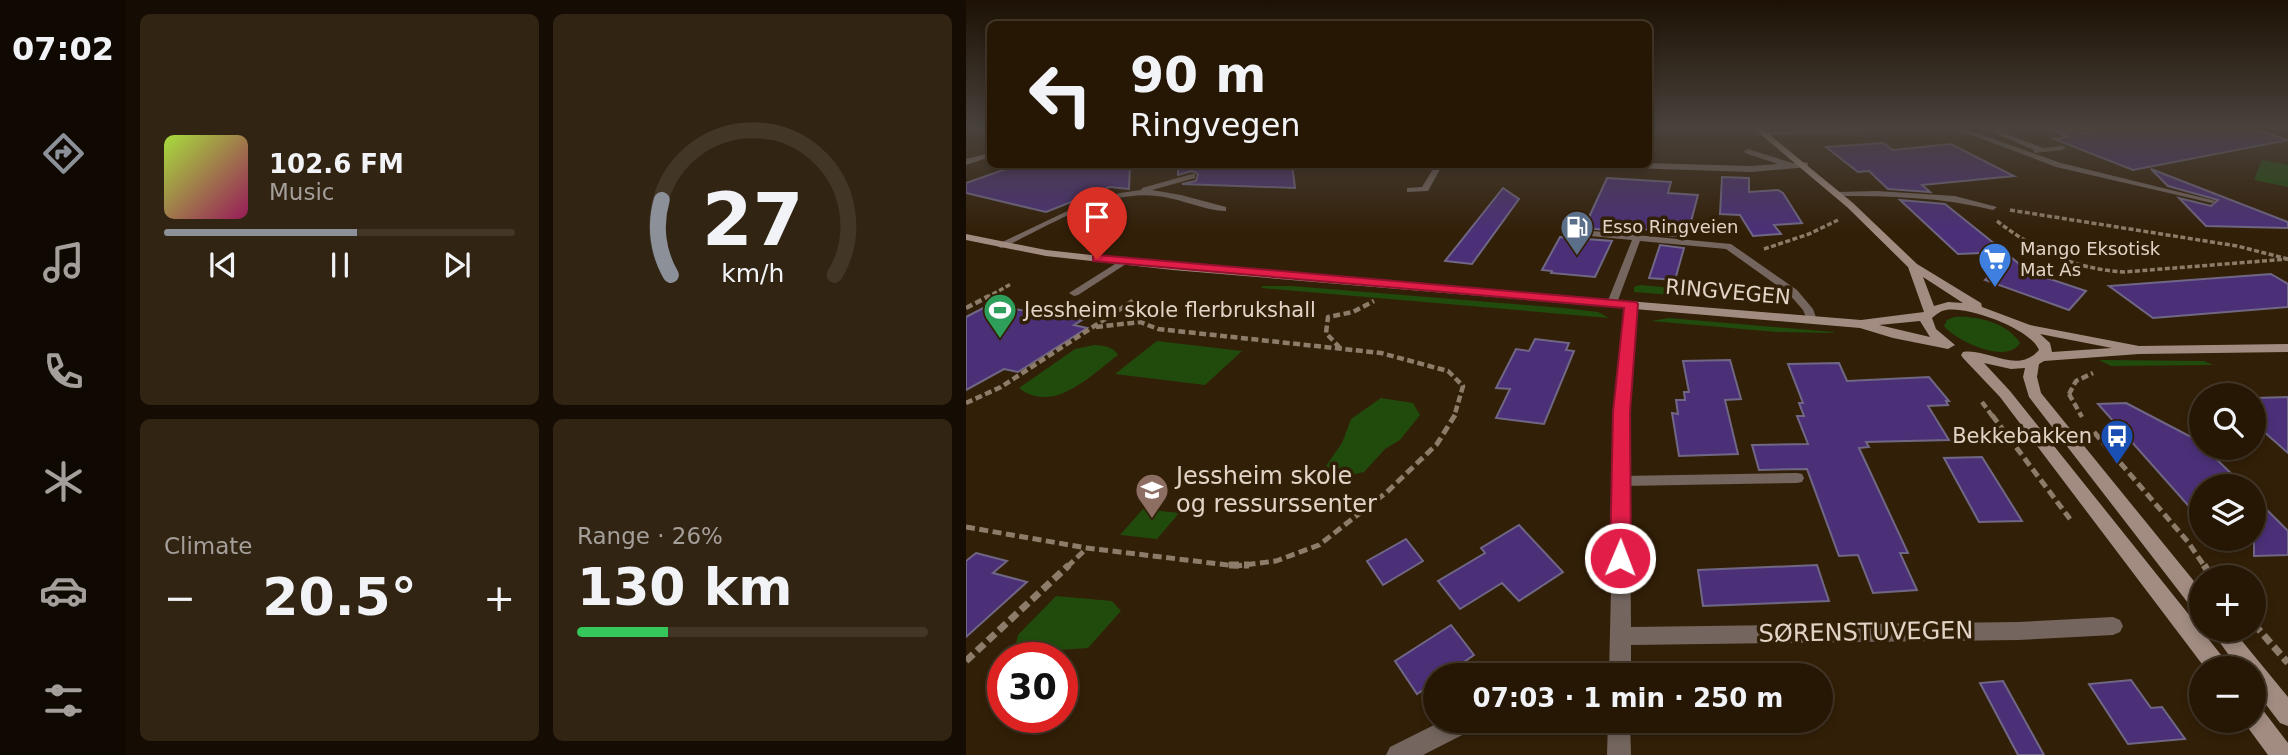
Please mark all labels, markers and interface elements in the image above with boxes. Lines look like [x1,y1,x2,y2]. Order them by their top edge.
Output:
text: 07:02 [12,30,114,68]
text: 90 m [1130,47,1266,104]
icon: left [1015,49,1106,140]
text: Ringvegen [1130,106,1301,144]
icon: directions [39,129,88,178]
text: 102.6 FM [269,149,404,179]
text: 27 [702,178,803,263]
text: Music [269,179,334,205]
pin [1067,187,1127,259]
icon: arrive [1078,198,1116,236]
fuel station icon: Esso Ringveien [1558,208,1596,257]
place label: Esso Ringveien [1602,216,1738,237]
icon: music [39,238,88,287]
place label: Mango Eksotisk Mat As [2020,238,2161,280]
supermarket icon: Mango Eksotisk Mat As [1976,240,2014,289]
icon: previous [204,246,242,284]
icon: pause [321,246,359,284]
icon: next [438,246,476,284]
text: km/h [721,259,784,288]
street label: RINGVEGEN [1664,275,1792,309]
sports icon: Jessheim skole flerbrukshall [981,291,1019,340]
place label: Jessheim skole flerbrukshall [1022,298,1316,322]
icon: phone [39,347,88,396]
map controls [2189,383,2266,733]
button: search [2189,383,2266,460]
bus stop icon: Bekkebakken [2098,417,2136,466]
place label: Bekkebakken [1952,424,2092,448]
icon: climate [39,457,88,506]
place label: Jessheim skole og ressurssenter [1174,462,1377,518]
school or university icon: Jessheim skole og ressurssenter [1133,471,1171,520]
button: layers [2189,474,2266,551]
position arrow [1583,521,1657,595]
text: Range · 26% [577,523,723,549]
text: Climate [164,533,253,559]
text: 130 km [577,557,792,617]
button: + [2189,565,2266,642]
icon: car [39,566,88,615]
text: 20.5° [262,567,417,627]
text: − [164,576,196,620]
text: + [483,576,515,620]
street label: SØRENSTUVEGEN [1758,616,1974,648]
speed limit sign: 30 [987,642,1078,733]
button: − [2189,656,2266,733]
icon: filters [39,676,88,725]
text: 07:03 · 1 min · 250 m [1473,683,1783,713]

